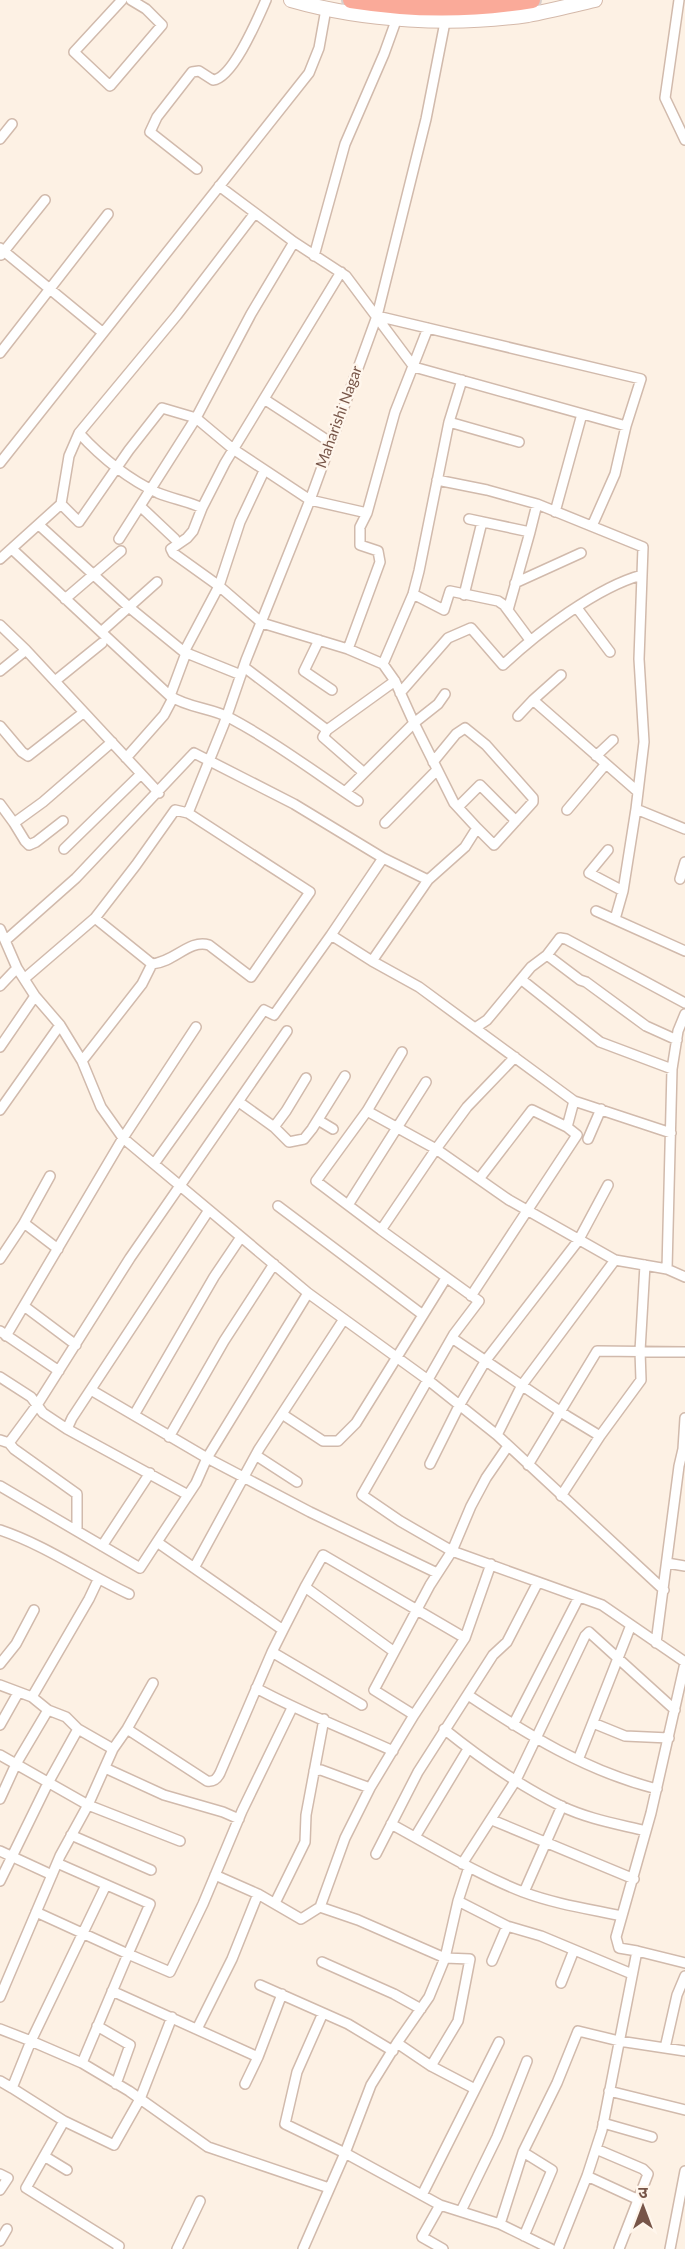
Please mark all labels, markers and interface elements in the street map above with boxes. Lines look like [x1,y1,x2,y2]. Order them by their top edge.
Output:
street label: Maharishi Nagar [311,362,365,470]
north arrow [613,2177,673,2237]
text: उ [638,2182,648,2201]

